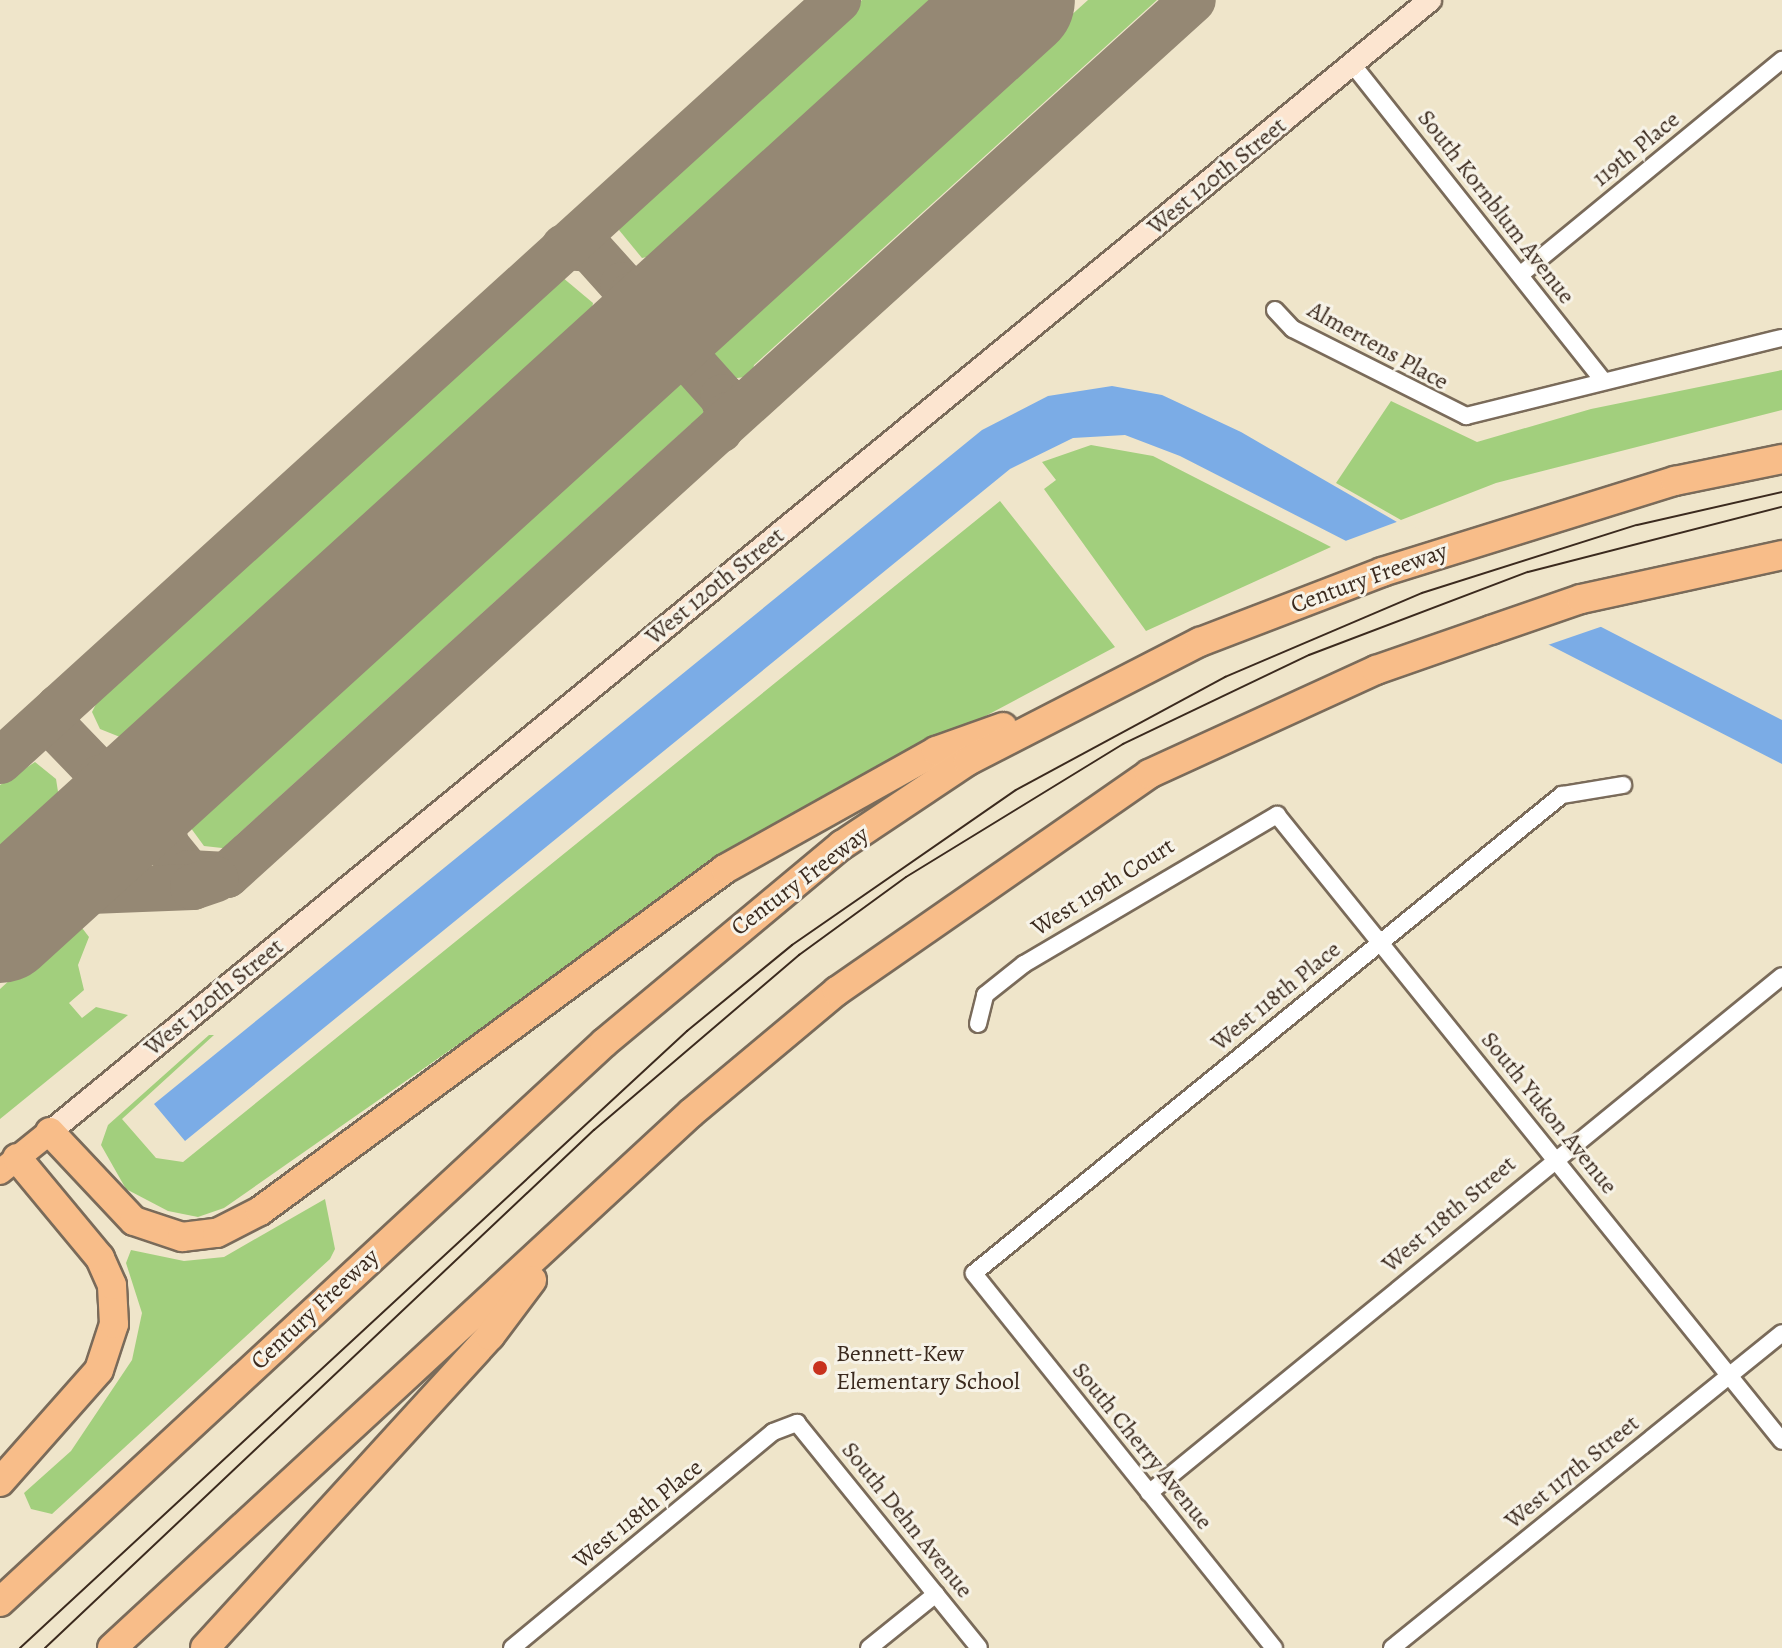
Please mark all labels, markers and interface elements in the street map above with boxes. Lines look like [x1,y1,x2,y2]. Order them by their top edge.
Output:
street label: South Kornblum Avenue [1411,104,1581,310]
street label: 119th Place [1587,105,1685,193]
street label: West 120th Street [1142,111,1292,241]
street label: Almertens Place [1303,296,1453,396]
street label: West 120th Street [640,521,790,651]
street label: Century Freeway [1287,536,1451,620]
street label: Century Freeway [726,820,874,942]
street label: West 119th Court [1026,832,1180,942]
street label: West 120th Street [139,932,289,1062]
street label: West 118th Place [1206,935,1346,1057]
street label: South Yukon Avenue [1475,1026,1623,1200]
street label: West 118th Street [1376,1150,1522,1278]
street label: Century Freeway [245,1242,385,1376]
place label: Bennett-Kew Elementary School [836,1340,1020,1396]
street label: South Cherry Avenue [1066,1357,1218,1535]
marker: Bennett-Kew Elementary School [811,1359,829,1377]
street label: West 117th Street [1499,1409,1645,1535]
street label: South Dehn Avenue [835,1436,979,1604]
street label: West 118th Place [568,1453,708,1575]

